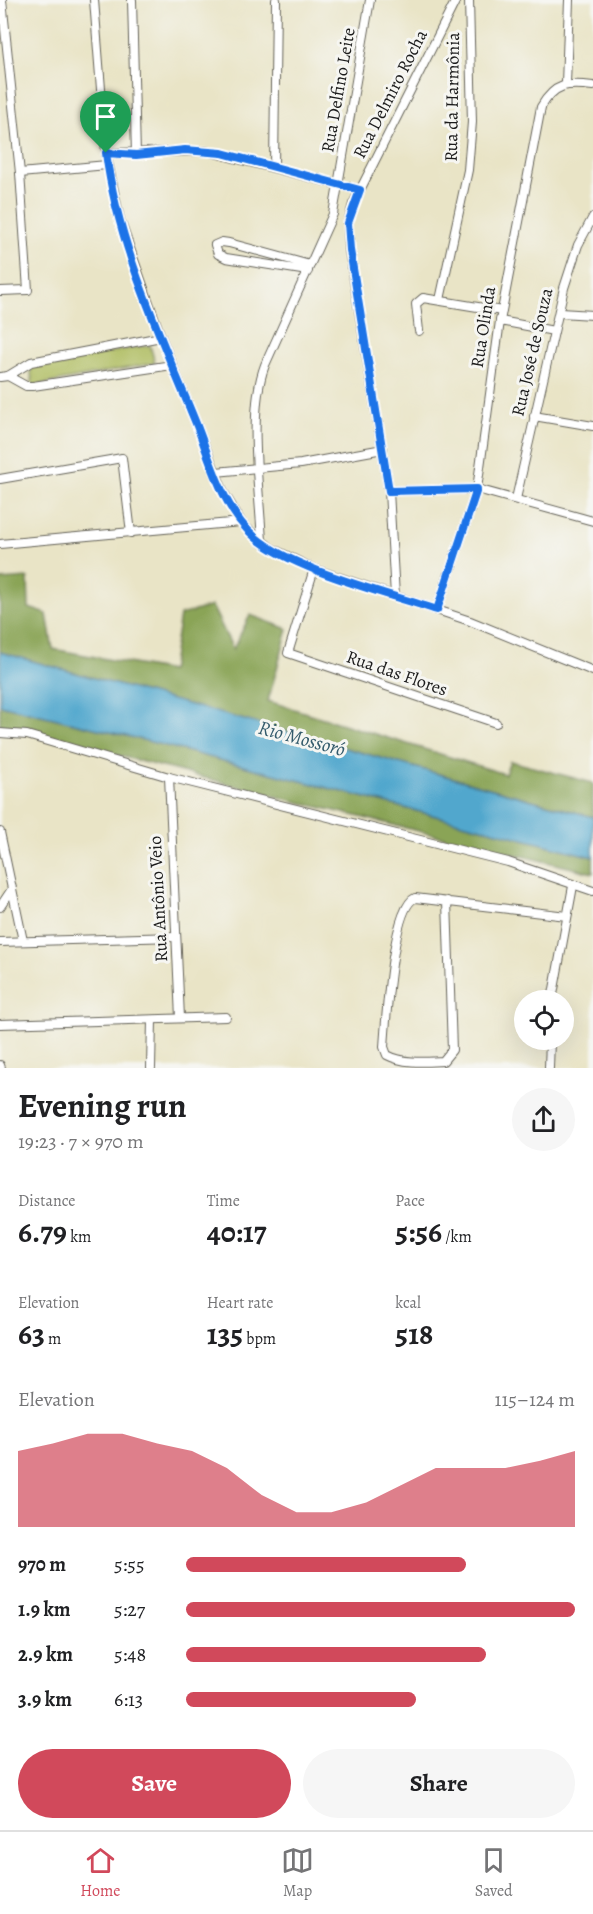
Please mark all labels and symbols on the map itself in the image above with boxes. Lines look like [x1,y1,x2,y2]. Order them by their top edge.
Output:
street label: Rua Delmiro Rocha [347,25,433,163]
street label: Rua Delfino Leite [315,26,361,154]
street label: Rua da Harmônia [439,31,465,162]
pin [80,91,131,153]
street label: Rua Olinda [465,284,501,369]
street label: Rua José de Souza [506,285,559,419]
street label: Rua das Flores [343,644,451,702]
water label: Rio Mossoró [255,714,348,763]
street label: Rua Antônio Veio [143,835,173,963]

